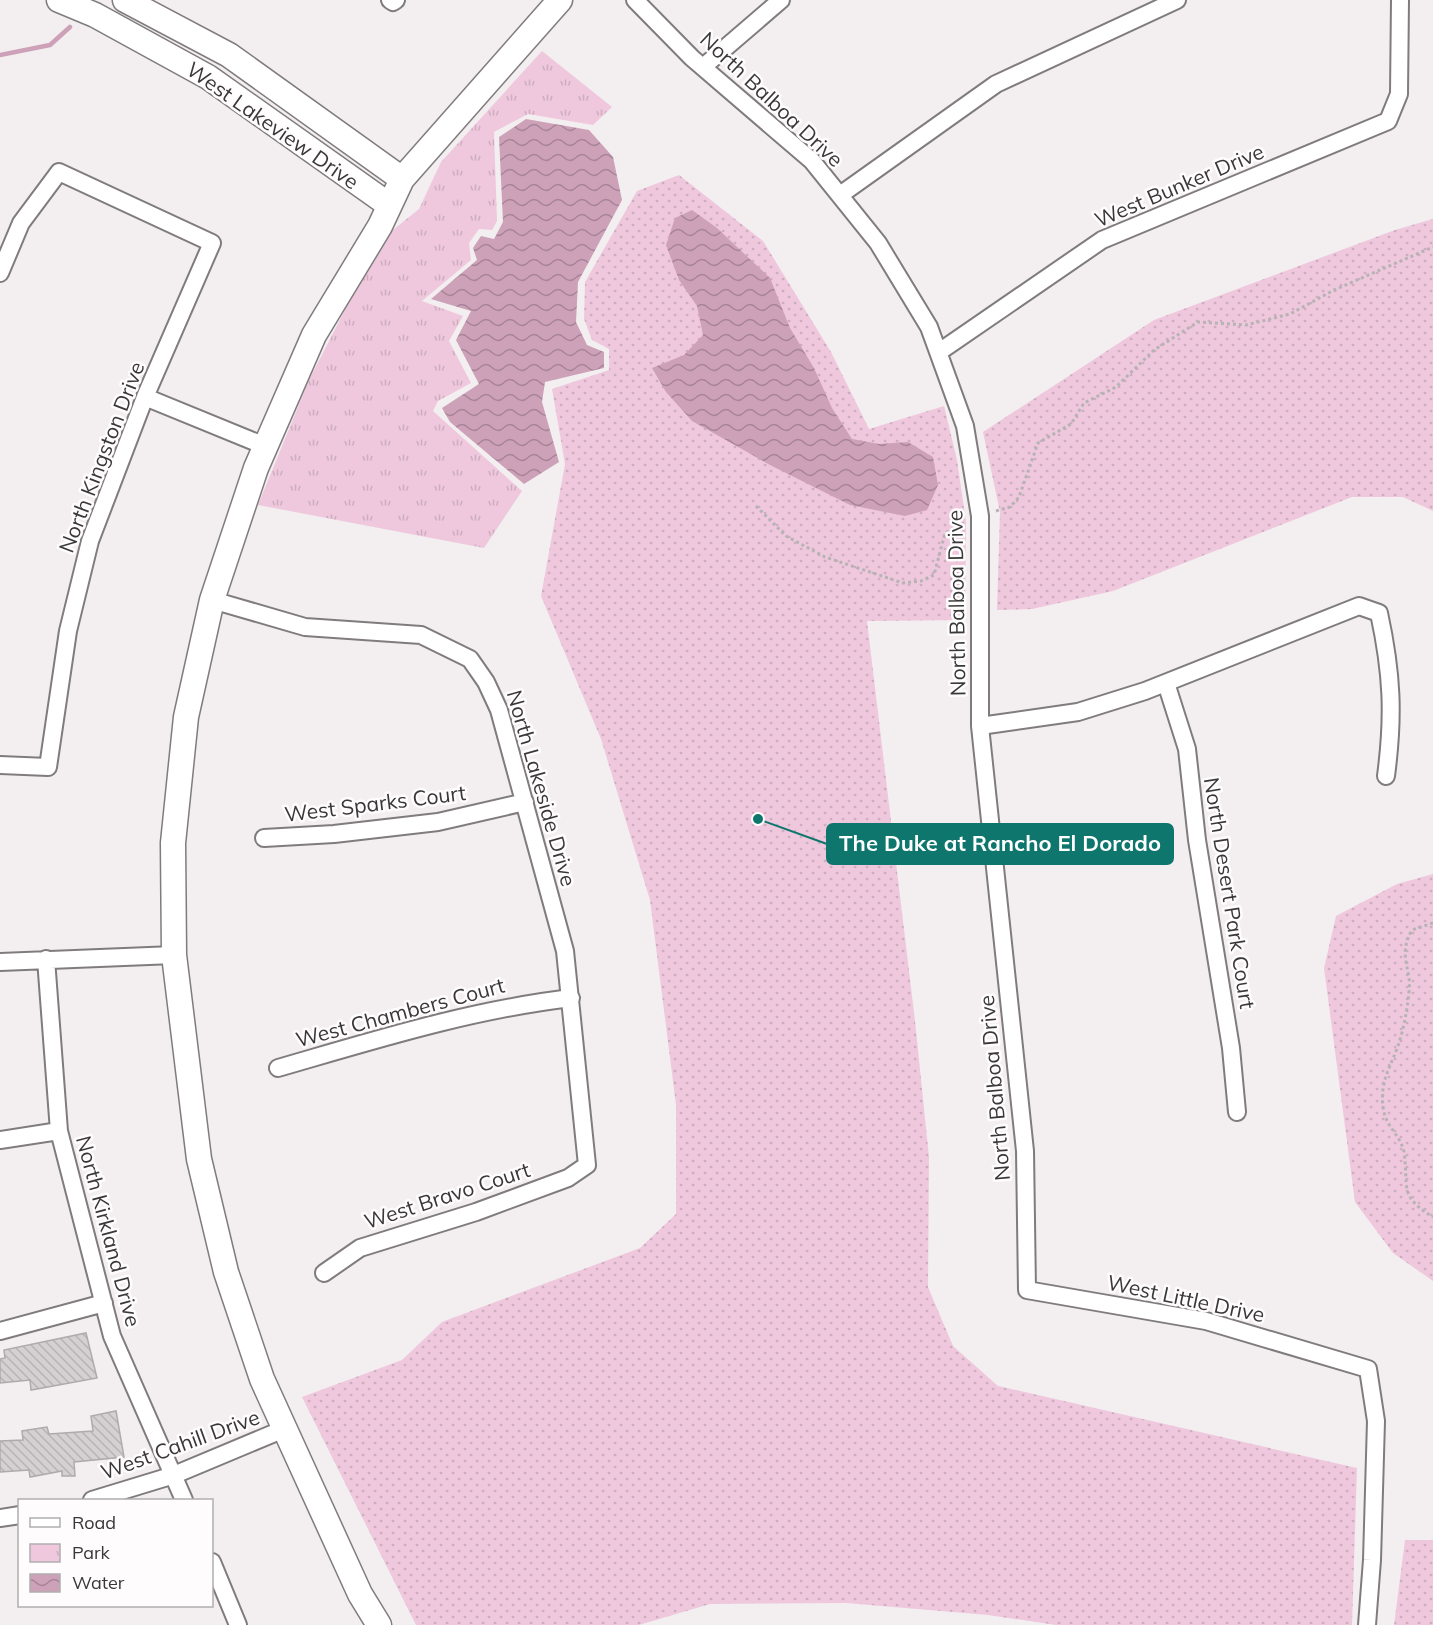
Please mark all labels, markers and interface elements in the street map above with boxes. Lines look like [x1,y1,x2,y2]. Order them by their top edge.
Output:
street label: North Balboa Drive [695,26,849,172]
street label: West Lakeview Drive [182,56,364,194]
street label: West Bunker Drive [1091,138,1267,232]
street label: North Kingston Drive [53,358,149,556]
street label: North Balboa Drive [941,510,971,696]
street label: North Lakeside Drive [502,687,582,889]
street label: North Desert Park Court [1199,775,1261,1011]
street label: West Sparks Court [283,779,467,827]
callout: The Duke at Rancho El Dorado [827,824,1173,864]
text: The Duke at Rancho El Dorado [839,829,1161,857]
street label: West Chambers Court [293,972,507,1052]
street label: North Balboa Drive [973,994,1015,1182]
street label: North Kirkland Drive [71,1133,147,1329]
street label: West Bravo Court [361,1156,533,1234]
street label: West Little Drive [1105,1269,1267,1327]
street label: West Cahill Drive [97,1403,263,1485]
legend [18,1499,213,1607]
text: Road [72,1511,116,1534]
text: Park [72,1541,111,1564]
text: Water [72,1571,125,1594]

